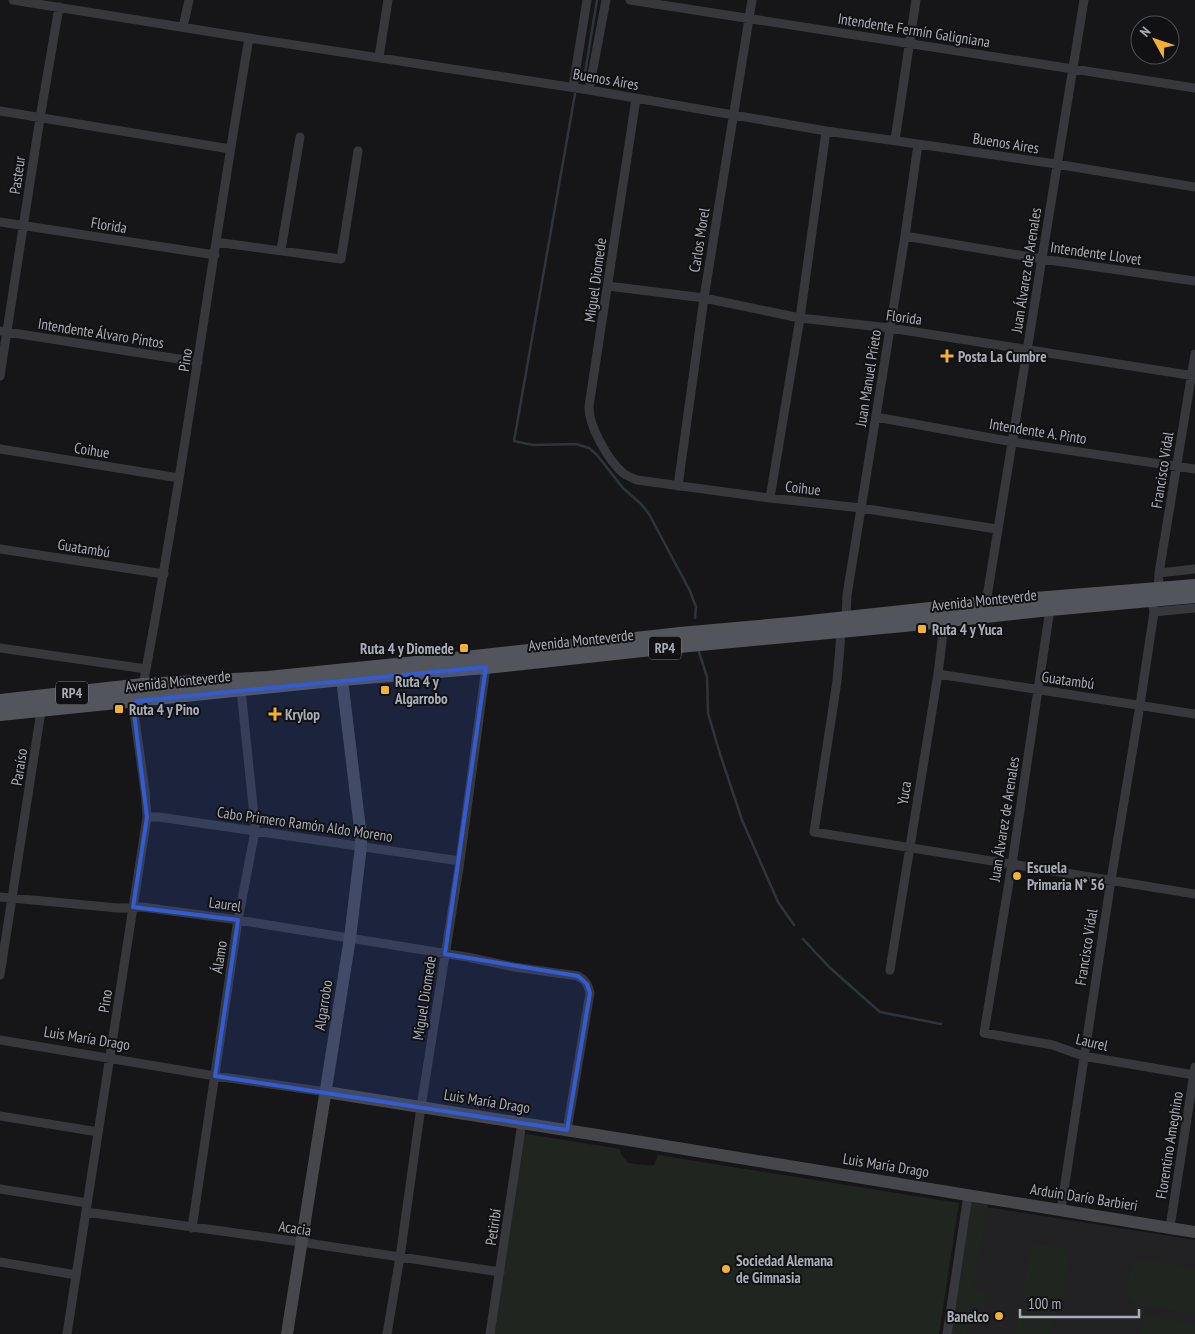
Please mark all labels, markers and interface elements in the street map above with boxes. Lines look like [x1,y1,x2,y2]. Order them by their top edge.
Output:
street label: Intendente Fermín Galigniana [837,9,991,51]
north arrow [1130,15,1180,65]
text: N [1136,23,1154,40]
street label: Buenos Aires [572,64,640,94]
street label: Buenos Aires [972,128,1040,158]
street label: Pasteur [5,154,29,195]
street label: Carlos Morel [685,206,714,274]
street label: Juan Álvarez de Arenales [1007,206,1045,335]
street label: Florida [90,213,128,237]
street label: Miguel Diomede [580,237,610,323]
street label: Intendente Llovet [1049,237,1143,269]
street label: Florida [885,305,923,329]
street label: Intendente Álvaro Pintos [37,314,165,352]
street label: Juan Manuel Prieto [851,328,885,429]
street label: Pino [174,347,196,373]
place label: Posta La Cumbre [958,347,1047,366]
marker: Posta La Cumbre [940,349,954,363]
street label: Intendente A. Pinto [988,414,1088,448]
street label: Francisco Vidal [1147,430,1177,510]
street label: Coihue [73,438,111,462]
street label: Coihue [784,477,822,499]
street label: Guatambú [56,534,112,562]
street label: Avenida Monteverde [931,585,1037,615]
place label: Ruta 4 y Yuca [932,620,1003,639]
marker: Ruta 4 y Yuca [916,623,928,635]
street label: Avenida Monteverde [528,625,634,655]
road number: RP4 [649,636,681,660]
place label: Ruta 4 y Diomede [360,639,454,658]
marker: Ruta 4 y Diomede [458,642,470,654]
street label: Avenida Monteverde [125,666,231,696]
street label: Guatambú [1041,667,1095,693]
place label: Ruta 4 y Algarrobo [394,672,448,708]
road number: RP4 [56,681,88,704]
marker: Ruta 4 y Algarrobo [379,684,391,696]
place label: Ruta 4 y Pino [129,700,200,719]
marker: Ruta 4 y Pino [113,703,125,715]
place label: Krylop [285,705,320,724]
marker: Krylop [269,708,281,720]
street label: Paraíso [7,747,31,787]
street label: Juan Álvarez de Arenales [985,755,1023,884]
street label: Yuca [893,780,915,806]
street label: Cabo Primero Ramón Aldo Moreno [216,802,394,846]
place label: Escuela Primaria N* 56 [1027,858,1105,894]
marker: Escuela Primaria N* 56 [1011,870,1023,882]
street label: Laurel [208,892,243,916]
street label: Francisco Vidal [1071,907,1101,987]
street label: Álamo [207,939,231,975]
street label: Miguel Diomede [408,955,440,1041]
street label: Algarrobo [310,978,336,1032]
street label: Pino [94,988,116,1014]
street label: Luis María Drago [43,1022,131,1054]
street label: Laurel [1074,1029,1110,1055]
street label: Luis María Drago [443,1085,531,1117]
street label: Florentino Ameghino [1151,1090,1187,1200]
street label: Luis María Drago [842,1149,930,1181]
street label: Arduin Darío Barbieri [1029,1179,1139,1215]
street label: Petiribí [481,1207,505,1247]
street label: Acacia [277,1216,313,1240]
place label: Sociedad Alemana de Gimnasia [736,1251,833,1287]
marker: Sociedad Alemana de Gimnasia [720,1263,732,1275]
scale bar [1020,1286,1139,1318]
text: 100 m [1028,1294,1061,1313]
place label: Banelco [947,1307,989,1326]
marker: Banelco [993,1310,1005,1322]

